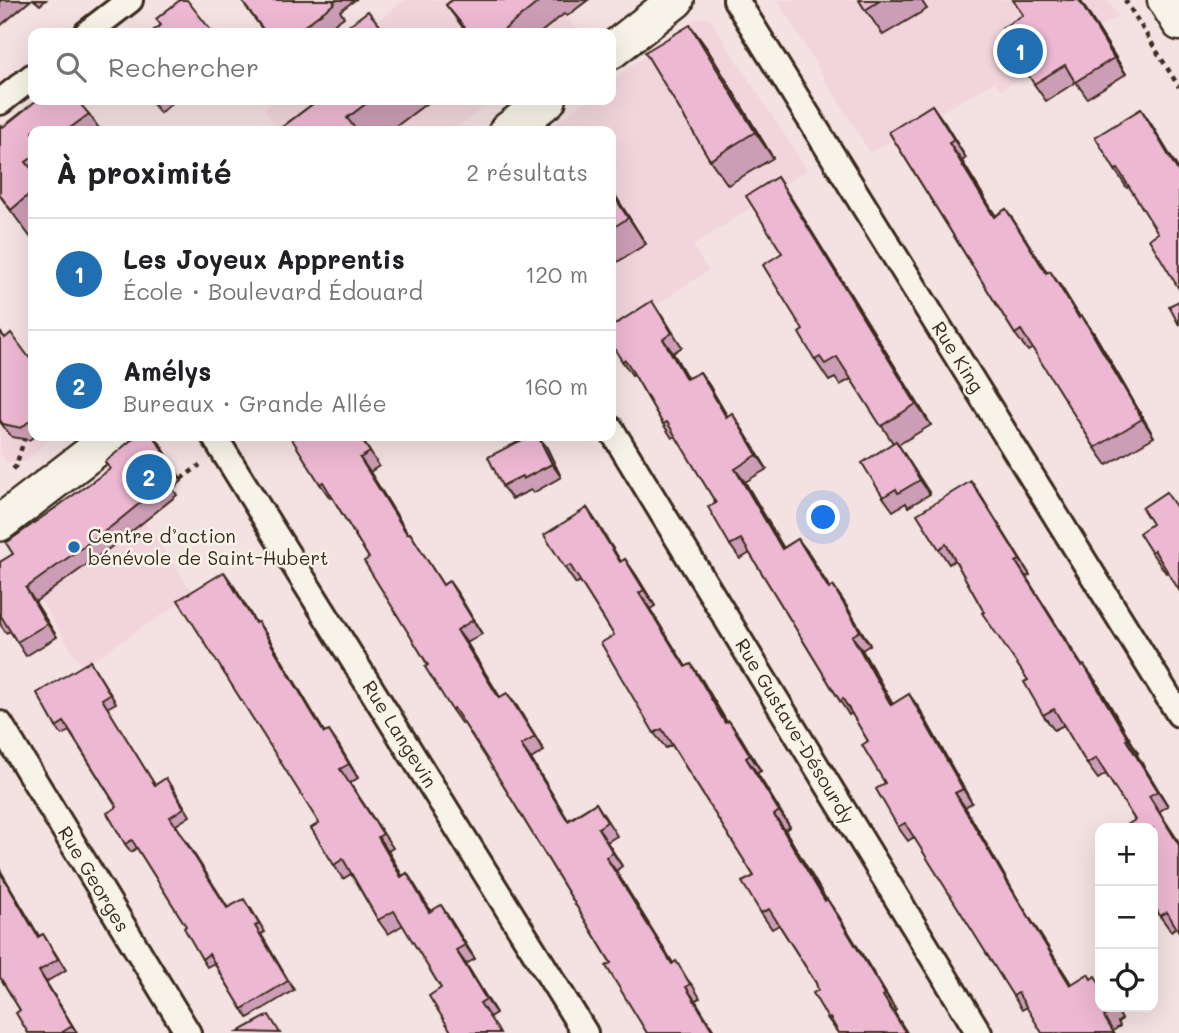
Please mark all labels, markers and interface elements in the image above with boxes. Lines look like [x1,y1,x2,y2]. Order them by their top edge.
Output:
pin: 1 [997,25,1043,77]
search box [28,28,616,105]
icon: search [52,48,90,86]
text: Rechercher [108,50,259,84]
text: À proximité [56,152,232,192]
text: 2 résultats [466,157,588,187]
text: Les Joyeux Apprentis [123,242,405,276]
text: 1 [74,259,84,289]
text: 120 m [525,259,588,289]
text: École · Boulevard Édouard [123,276,423,306]
street label: Rue King [927,316,990,397]
text: Amélys [123,354,211,388]
text: 2 [73,371,85,401]
text: 160 m [524,371,588,401]
text: Bureaux · Grande Allée [123,388,387,418]
pin: 2 [126,451,172,503]
your location [806,500,840,534]
place label: Centre d’action bénévole de Saint-Hubert [88,523,328,570]
marker: Centre d’action bénévole de Saint-Hubert [66,539,82,555]
street label: Rue Gustave-Désourdy [730,634,861,828]
street label: Rue Langevin [358,675,443,792]
street label: Rue Georges [53,821,136,936]
map controls [1095,823,1158,1012]
button: + [1095,823,1158,886]
button: − [1095,886,1158,949]
button: locate [1095,949,1158,1012]

